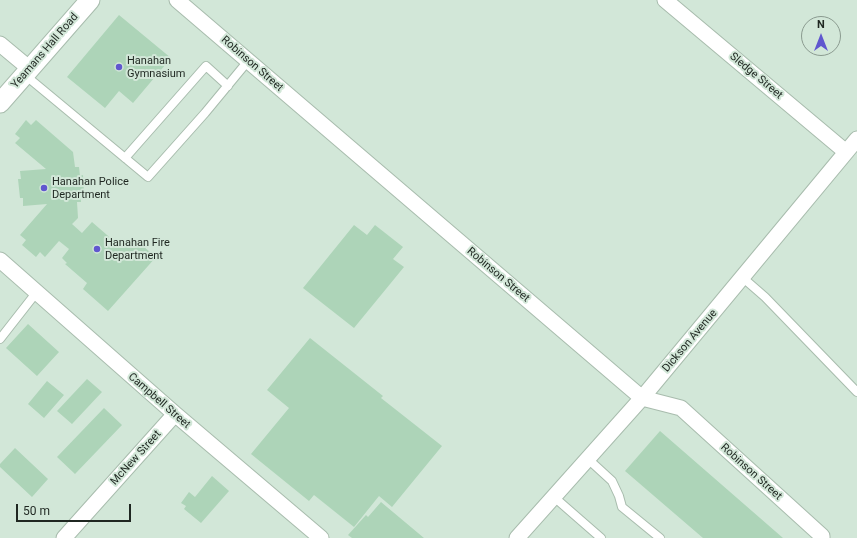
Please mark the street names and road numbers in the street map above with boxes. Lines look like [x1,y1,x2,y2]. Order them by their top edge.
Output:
street label: Yeamans Hall Road [9,11,81,91]
street label: Robinson Street [218,34,286,94]
street label: Sledge Street [727,50,785,102]
street label: Robinson Street [464,245,532,305]
street label: Dickson Avenue [660,307,720,375]
street label: Campbell Street [125,370,193,432]
street label: McNew Street [108,428,164,488]
street label: Robinson Street [718,441,784,503]

